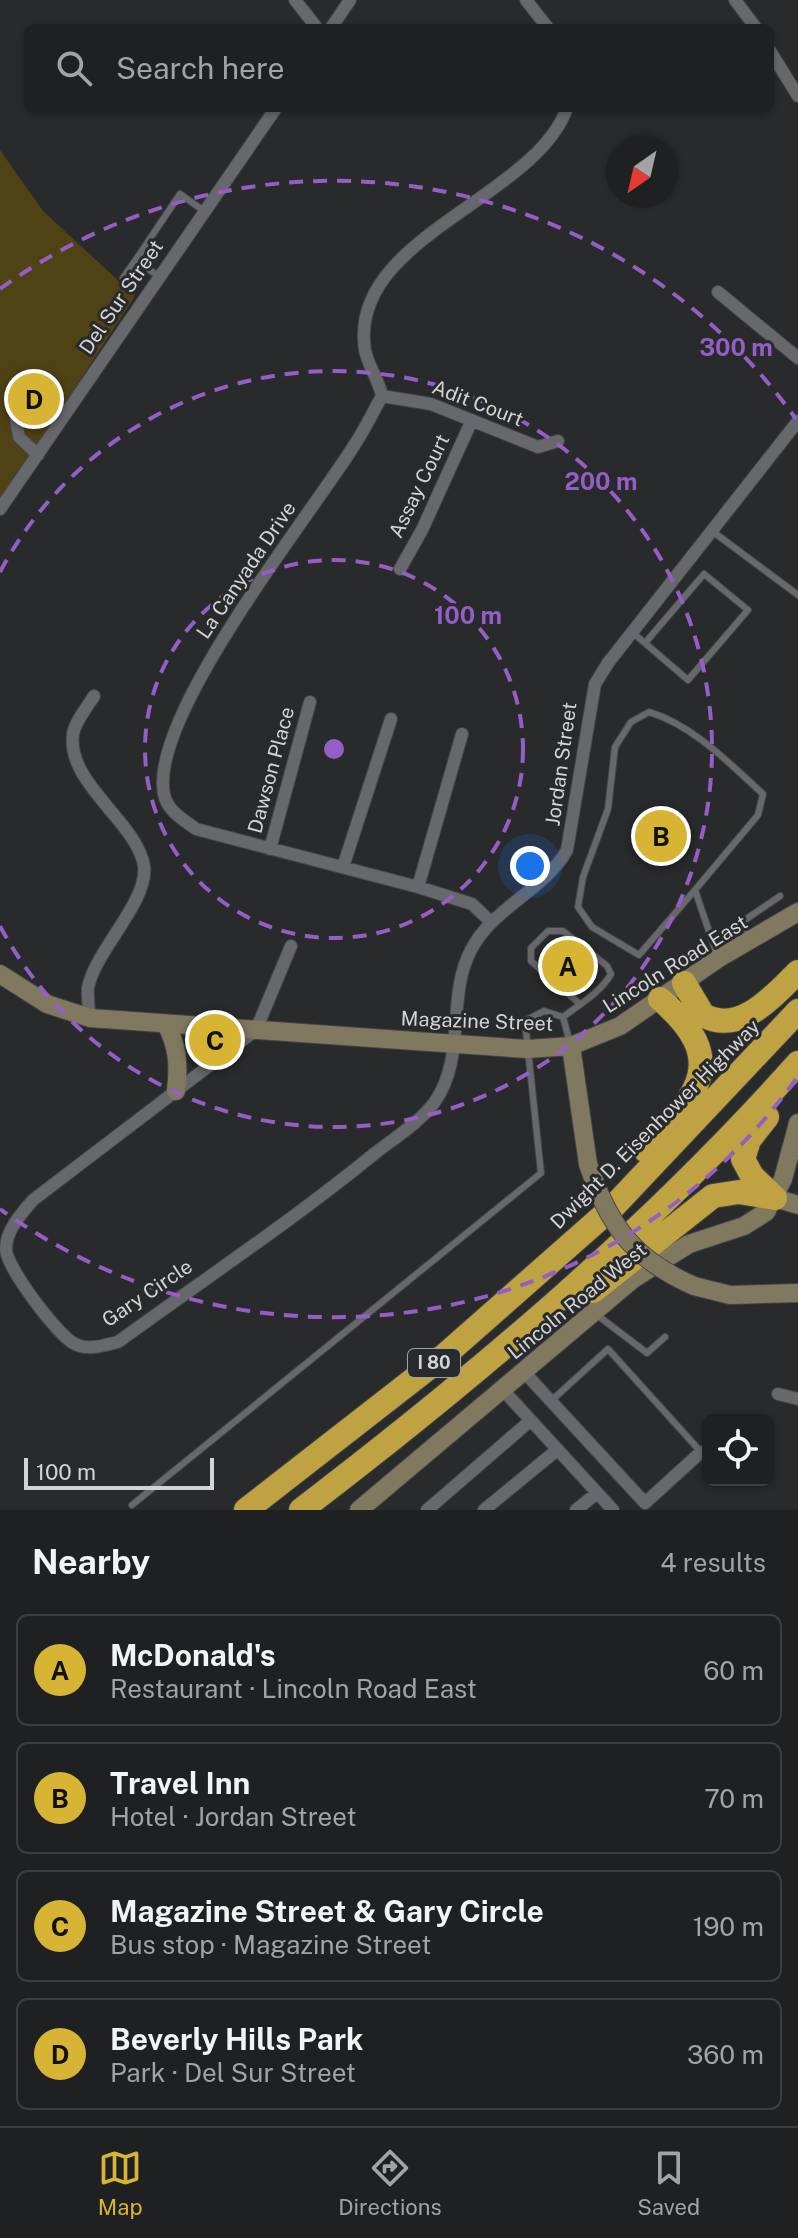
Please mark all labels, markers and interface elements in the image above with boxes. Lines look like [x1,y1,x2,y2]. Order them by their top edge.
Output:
search box [24,24,774,112]
icon: search [52,46,96,90]
text: Search here [116,50,284,86]
north arrow [606,136,678,208]
street label: Del Sur Street [74,235,168,359]
text: 300 m [699,333,773,361]
pin: D [8,369,60,429]
street label: Adit Court [429,375,527,431]
street label: Assay Court [384,430,454,542]
text: 200 m [564,467,638,495]
street label: La Canyada Drive [191,497,301,643]
text: 100 m [434,601,502,629]
street label: Jordan Street [540,701,582,827]
street label: Dawson Place [243,704,299,836]
centre of rings [320,735,348,763]
pin: B [635,806,687,866]
your location [510,846,550,886]
street label: Lincoln Road East [598,910,752,1018]
pin: A [542,936,594,996]
street label: Magazine Street [400,1006,554,1036]
pin: C [189,1010,241,1070]
street label: Dwight D. Eisenhower Highway [545,1014,765,1234]
street label: Lincoln Road West [503,1238,651,1364]
street label: Gary Circle [97,1254,197,1332]
road number: I 80 [408,1349,460,1377]
map controls [702,1414,774,1486]
button: locate [702,1414,774,1486]
scale bar [24,1454,214,1490]
text: 100 m [36,1459,96,1485]
text: Nearby [32,1542,150,1582]
text: 4 results [660,1547,766,1578]
text: McDonald's [110,1637,275,1673]
text: A [51,1655,69,1686]
text: 60 m [703,1655,764,1686]
text: Restaurant · Lincoln Road East [110,1673,477,1704]
text: Travel Inn [110,1765,250,1801]
text: B [51,1783,69,1814]
text: 70 m [704,1783,764,1814]
text: Hotel · Jordan Street [110,1801,357,1832]
text: Magazine Street & Gary Circle [110,1893,544,1929]
text: C [51,1911,69,1942]
text: 190 m [693,1911,764,1942]
text: Bus stop · Magazine Street [110,1929,431,1960]
text: Beverly Hills Park [110,2021,363,2057]
text: D [51,2039,69,2070]
text: 360 m [687,2039,764,2070]
text: Park · Del Sur Street [110,2057,356,2088]
tab: Map [98,2146,143,2220]
tab: Directions [338,2146,442,2220]
tab: Saved [637,2146,700,2220]

